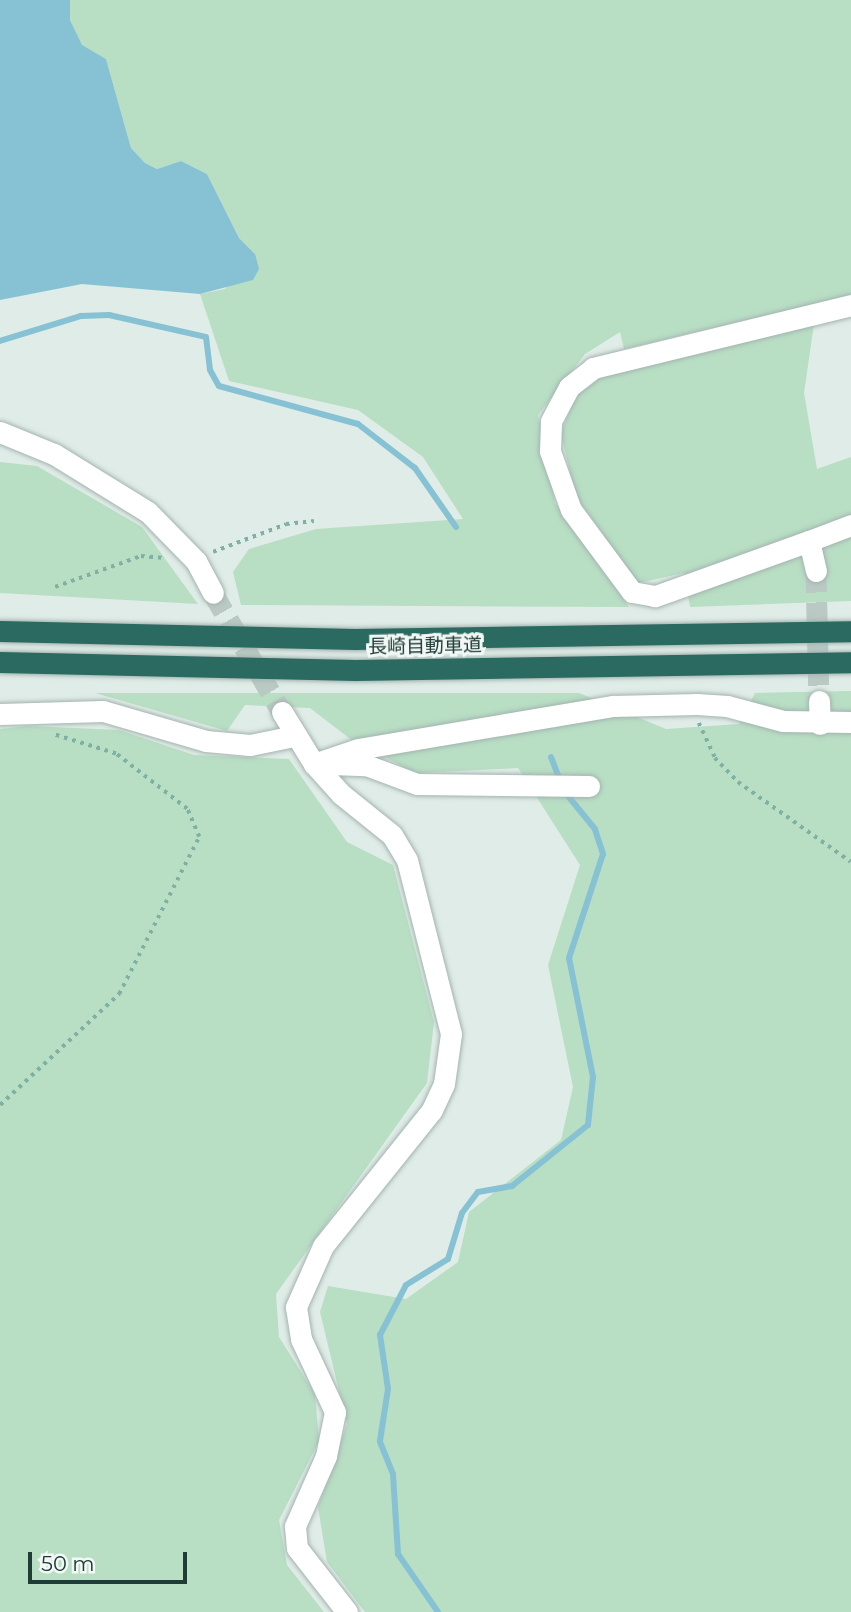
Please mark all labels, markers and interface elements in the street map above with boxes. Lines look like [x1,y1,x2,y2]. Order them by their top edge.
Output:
street label: 長崎自動車道 [368,634,482,658]
scale bar [32,1538,191,1582]
text: 50 m [41,1551,95,1576]

